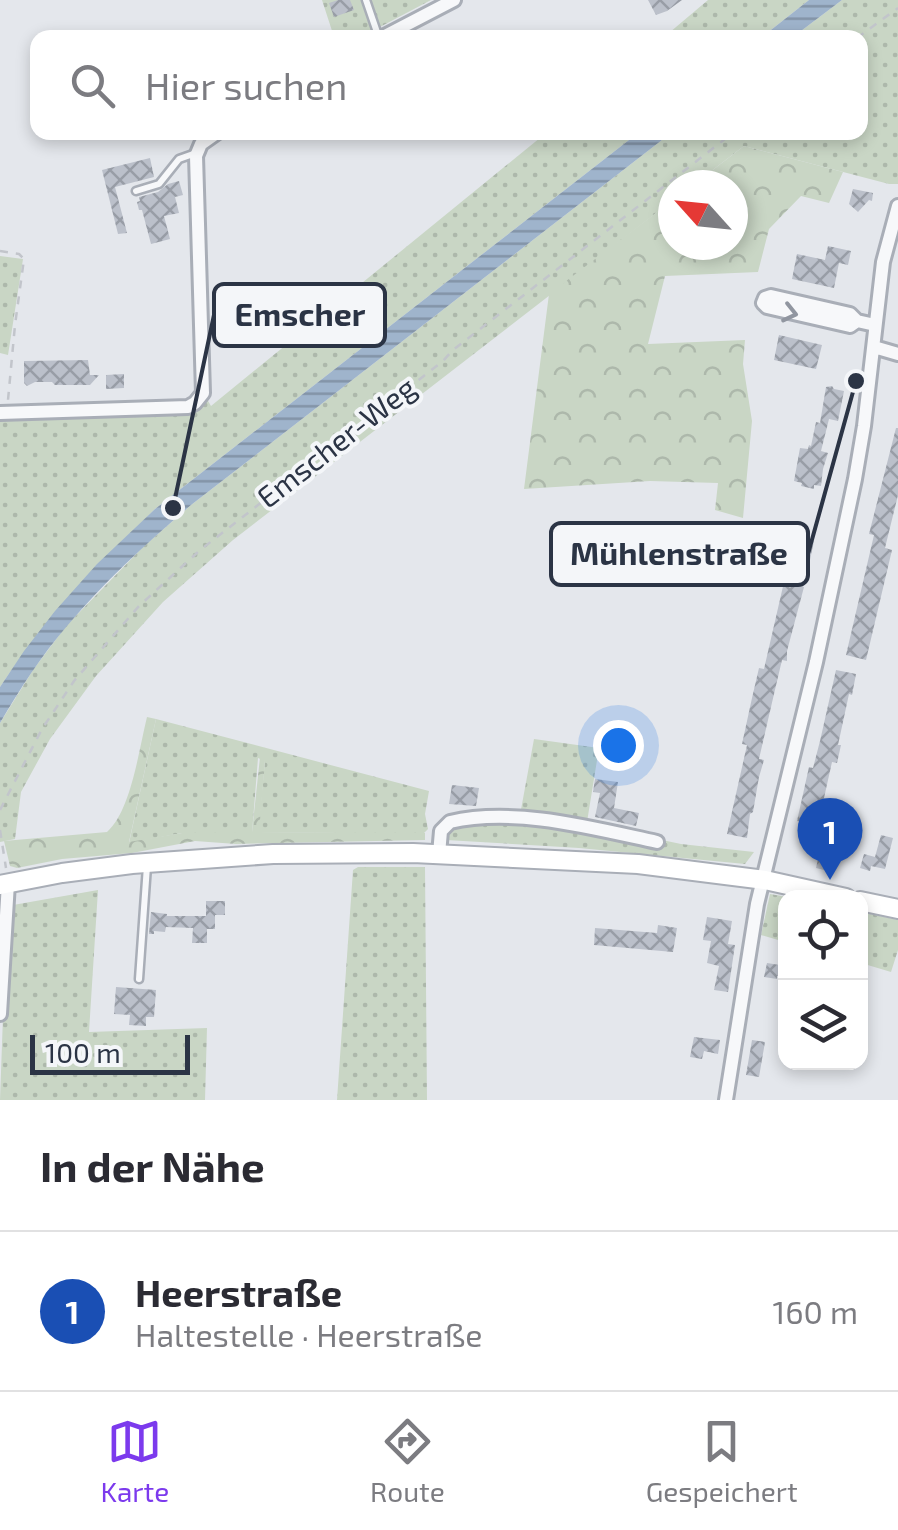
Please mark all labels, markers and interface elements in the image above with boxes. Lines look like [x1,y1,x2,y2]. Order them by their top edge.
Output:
search box [30,30,868,140]
icon: search [65,58,120,113]
text: Hier suchen [145,62,347,108]
north arrow [658,170,748,260]
callout: Emscher [214,284,385,346]
text: Emscher [235,294,366,332]
one-way arrow [781,301,798,322]
street label: Emscher-Weg [249,368,422,514]
callout: Mühlenstraße [551,523,808,585]
text: Mühlenstraße [570,533,788,571]
your location [593,720,644,771]
pin: 1 [798,798,862,880]
map controls [778,890,868,1070]
button: locate [778,890,868,980]
button: layers [778,980,868,1070]
scale bar [30,1030,190,1074]
text: 100 m [45,1035,121,1069]
text: In der Nähe [40,1140,265,1190]
text: Heerstraße [135,1269,342,1315]
text: 1 [66,1292,79,1330]
text: 160 m [772,1292,858,1330]
text: Haltestelle · Heerstraße [135,1315,482,1353]
tab: Karte [100,1414,169,1508]
tab: Route [370,1414,445,1508]
tab: Gespeichert [646,1414,798,1508]

